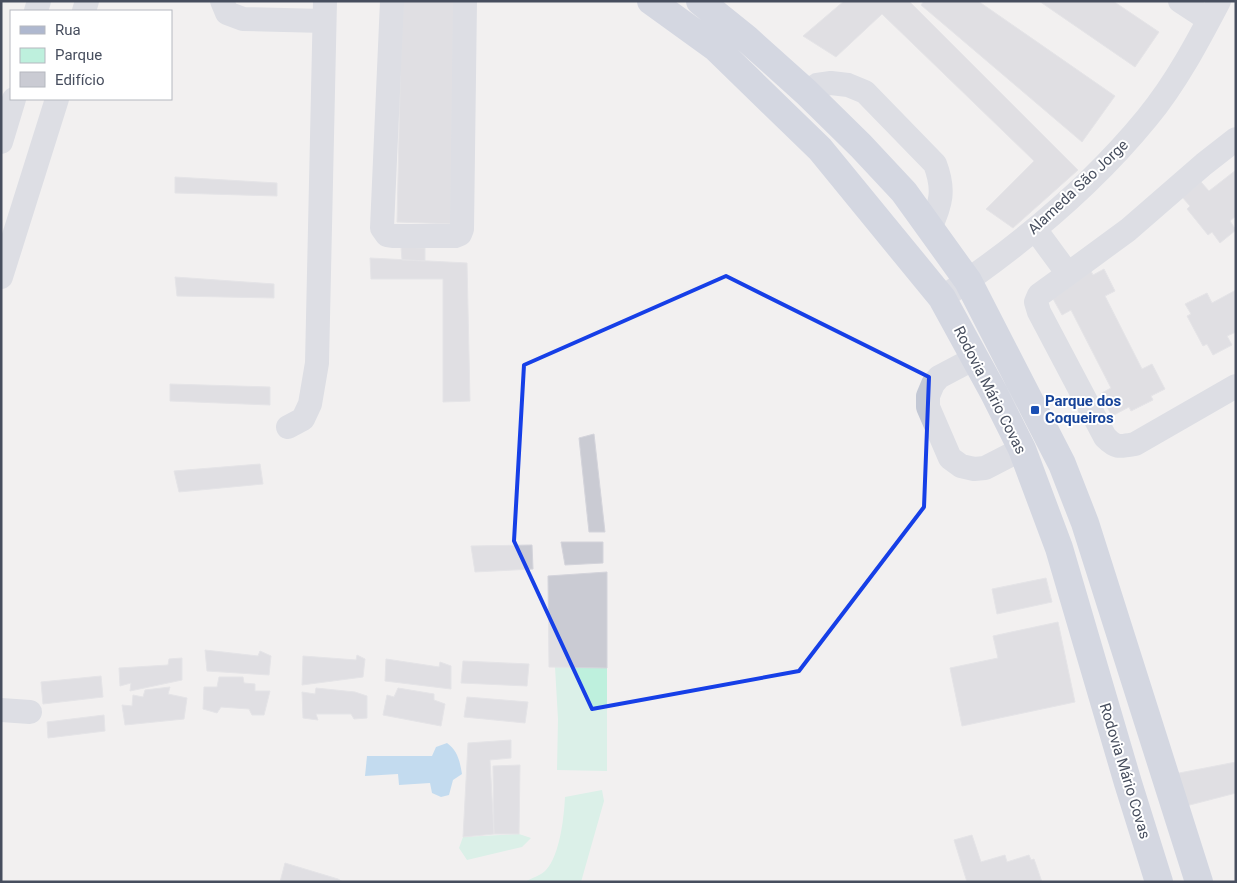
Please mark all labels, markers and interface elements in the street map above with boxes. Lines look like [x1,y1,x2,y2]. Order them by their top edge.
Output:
legend [10,10,172,100]
text: Rua [55,21,81,39]
text: Parque [55,46,102,64]
text: Edifício [55,71,104,89]
street label: Alameda São Jorge [1024,136,1132,238]
street label: Rodovia Mário Covas [950,323,1030,457]
place label: Parque dos Coqueiros [1045,392,1122,427]
marker: Parque dos Coqueiros [1029,404,1041,416]
street label: Rodovia Mário Covas [1096,701,1154,841]

